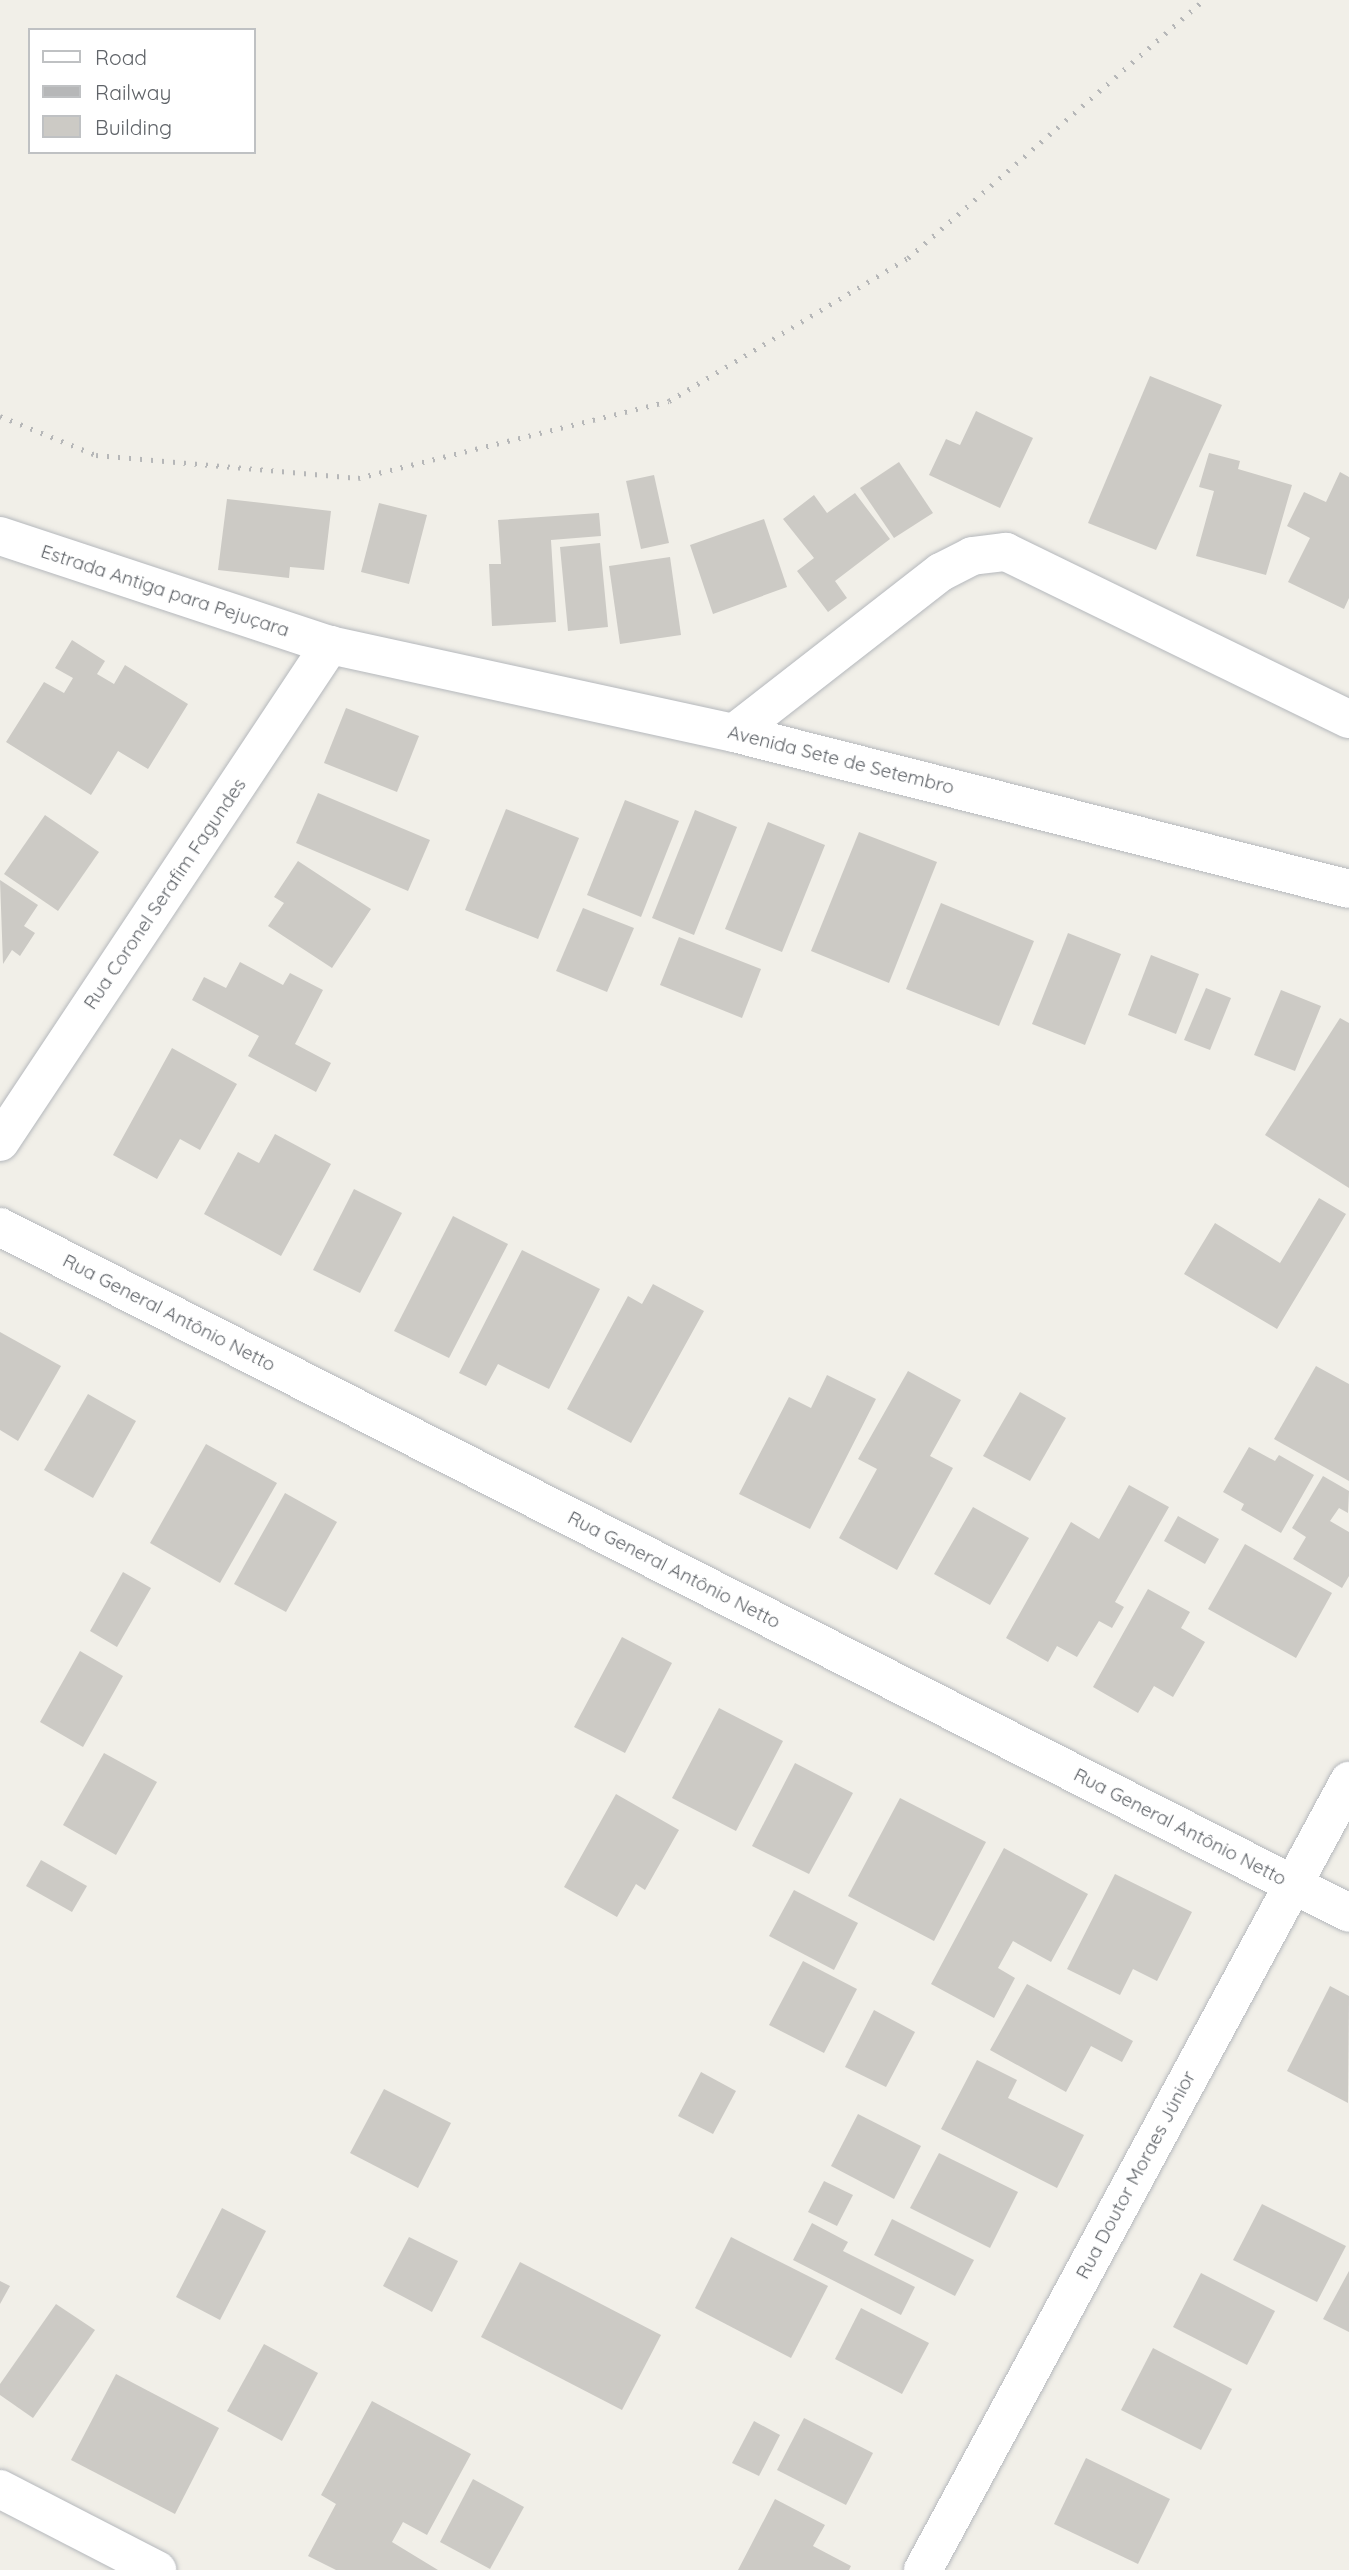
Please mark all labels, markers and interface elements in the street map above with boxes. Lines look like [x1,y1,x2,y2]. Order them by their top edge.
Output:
legend [28,28,256,154]
text: Road [95,44,147,70]
text: Railway [95,79,171,105]
text: Building [95,114,172,140]
street label: Estrada Antiga para Pejuçara [38,540,292,642]
street label: Avenida Sete de Setembro [725,721,957,799]
street label: Rua Coronel Serafim Fagundes [79,774,251,1014]
street label: Rua General Antônio Netto [59,1249,279,1377]
street label: Rua General Antônio Netto [564,1506,784,1634]
street label: Rua General Antônio Netto [1070,1763,1290,1891]
street label: Rua Doutor Moraes Júnior [1071,2067,1201,2283]

